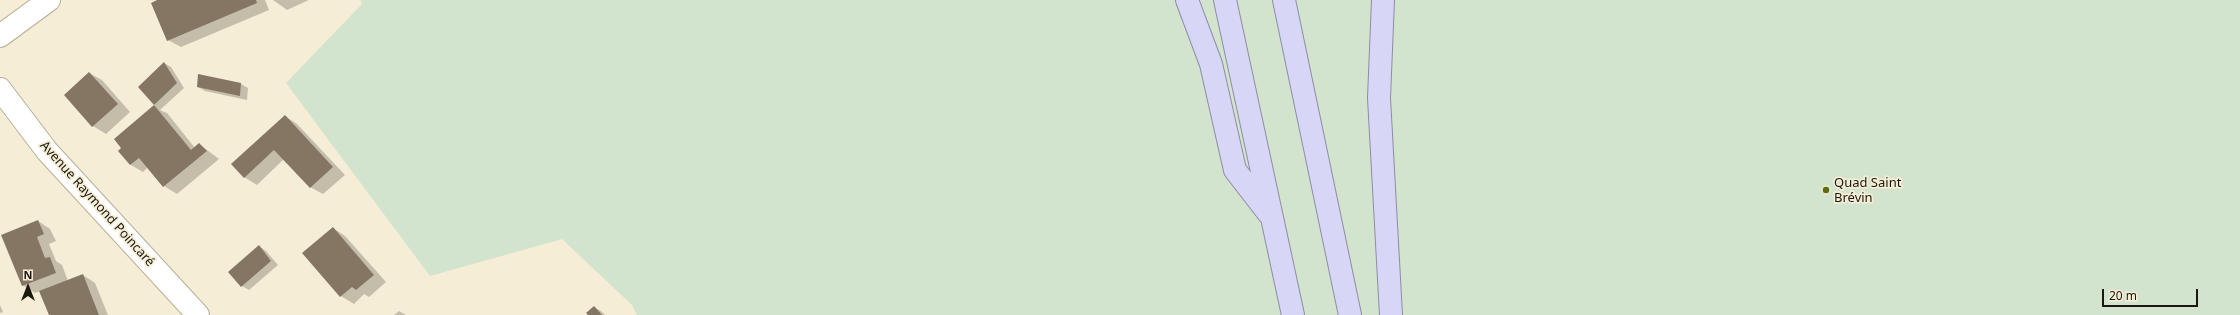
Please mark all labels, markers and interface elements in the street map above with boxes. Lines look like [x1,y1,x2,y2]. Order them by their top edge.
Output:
street label: Avenue Raymond Poincaré [36,138,158,270]
place label: Quad Saint Brévin [1834,175,1901,206]
marker: Quad Saint Brévin [1821,185,1831,195]
north arrow [8,267,48,307]
text: N [24,267,32,282]
scale bar [2104,281,2200,307]
text: 20 m [2109,287,2137,304]

